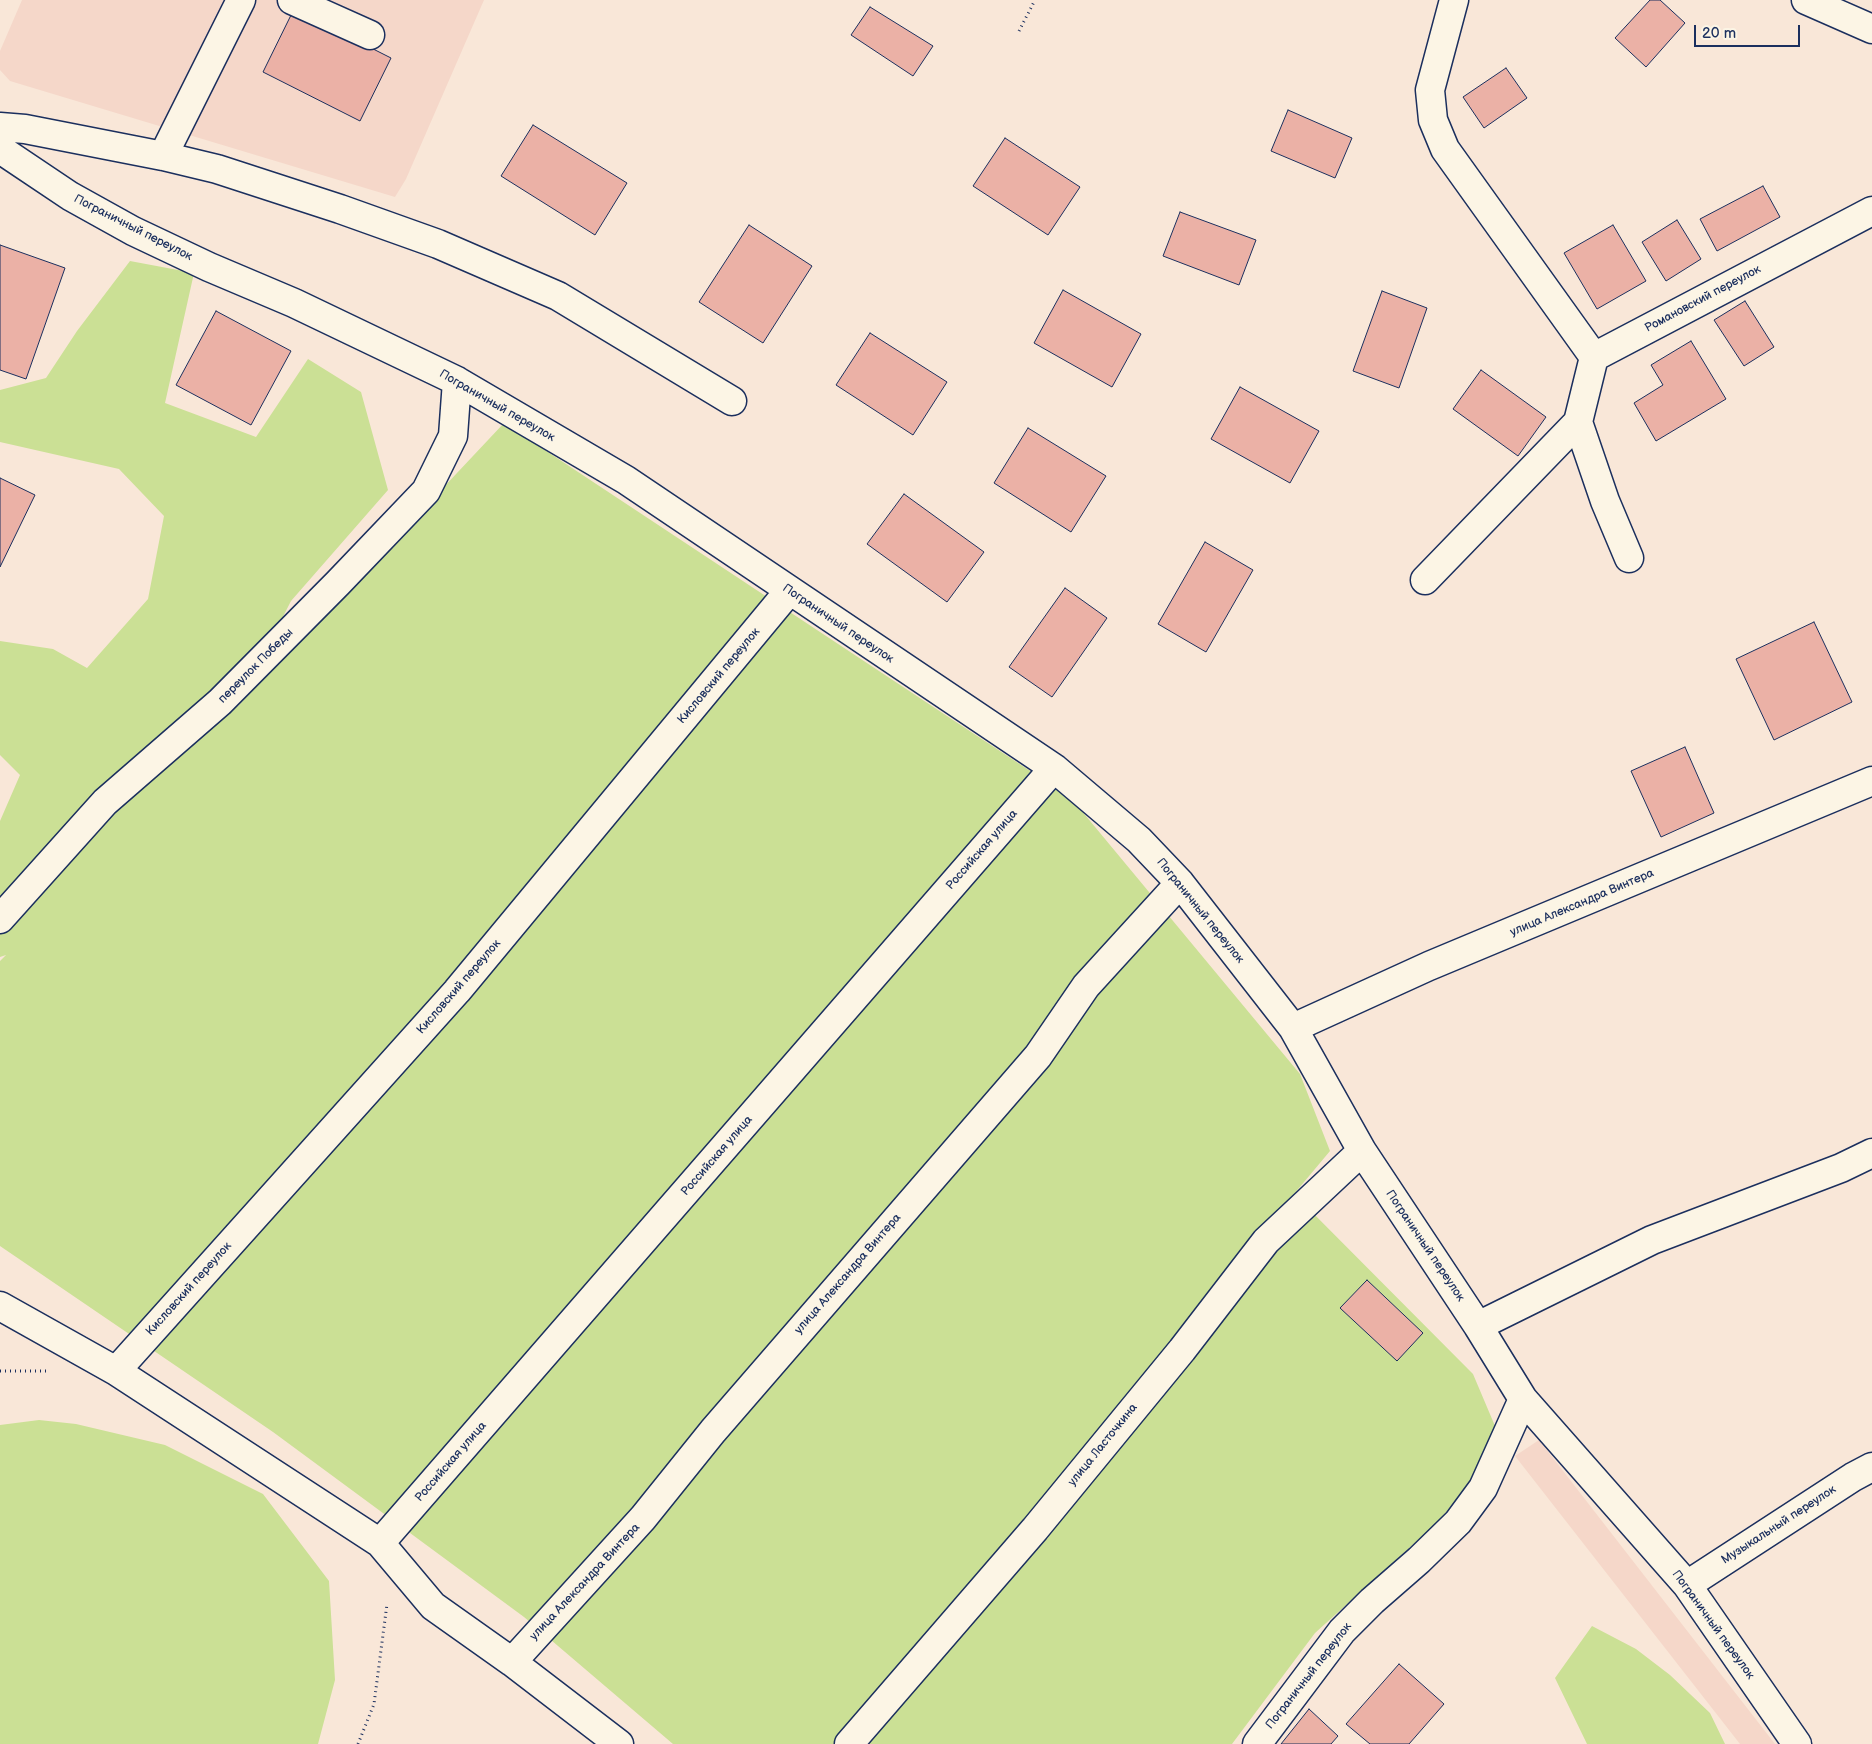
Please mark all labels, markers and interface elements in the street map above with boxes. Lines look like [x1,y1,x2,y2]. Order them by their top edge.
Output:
scale bar [1697,15,1803,47]
text: 20 m [1702,24,1736,43]
street label: Пограничный переулок [71,192,195,264]
street label: Романовский переулок [1643,262,1763,336]
street label: Пограничный переулок [437,367,557,445]
street label: Пограничный переулок [780,581,896,667]
street label: Кисловский переулок [675,625,763,727]
street label: переулок Победы [216,626,296,706]
street label: Российская улица [943,807,1021,893]
street label: Пограничный переулок [1153,856,1247,966]
street label: улица Александра Винтера [1508,866,1656,940]
street label: Кисловский переулок [414,937,504,1037]
street label: Российская улица [678,1113,756,1199]
street label: Пограничный переулок [1382,1188,1468,1304]
street label: улица Александра Винтера [792,1211,904,1337]
street label: Кисловский переулок [143,1239,235,1339]
street label: улица Ласточкина [1065,1401,1141,1489]
street label: Российская улица [412,1419,490,1505]
street label: Музыкальный переулок [1719,1483,1839,1567]
street label: улица Александра Винтера [527,1520,643,1644]
street label: Пограничный переулок [1669,1568,1757,1682]
street label: Пограничный переулок [1263,1620,1355,1732]

